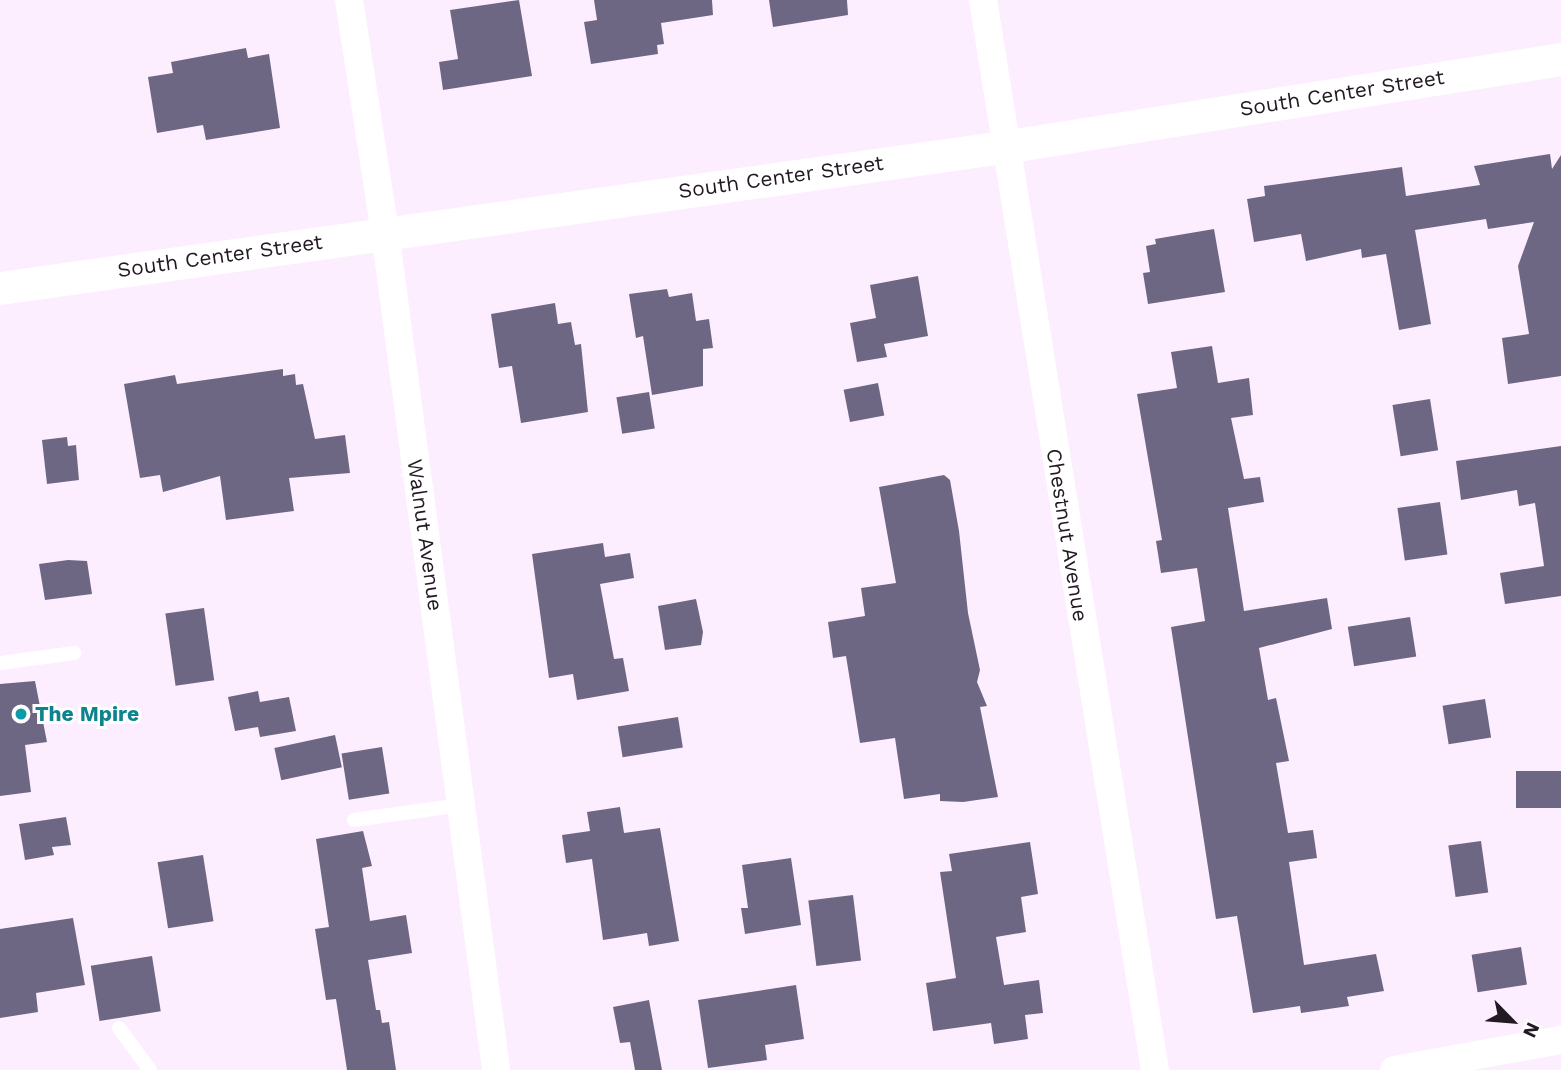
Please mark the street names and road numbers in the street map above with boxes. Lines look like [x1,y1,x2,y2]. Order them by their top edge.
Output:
street label: South Center Street [1238,64,1446,122]
street label: South Center Street [677,150,885,204]
street label: South Center Street [116,229,324,283]
street label: Chestnut Avenue [1041,446,1093,624]
street label: Walnut Avenue [402,457,448,613]

